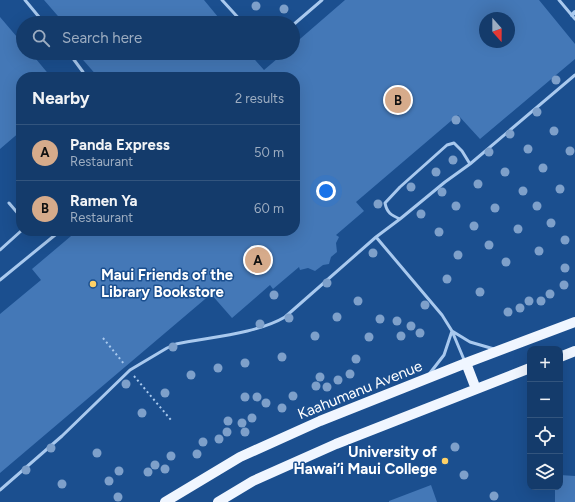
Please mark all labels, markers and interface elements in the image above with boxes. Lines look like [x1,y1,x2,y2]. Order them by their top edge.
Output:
north arrow [479,12,515,48]
search box [16,16,300,60]
icon: search [30,27,52,49]
text: Search here [62,29,142,47]
pin: B [385,85,411,115]
text: Nearby [32,88,90,108]
text: 2 results [235,91,284,106]
text: Panda Express [70,136,170,154]
text: A [40,145,50,160]
text: 50 m [254,145,284,160]
text: Restaurant [70,154,133,169]
your location [316,181,336,201]
text: Ramen Ya [70,192,138,210]
text: B [41,201,49,216]
text: 60 m [254,201,284,216]
text: Restaurant [70,210,133,225]
pin: A [245,245,271,275]
place label: Maui Friends of the Library Bookstore [101,266,234,301]
marker: Maui Friends of the Library Bookstore [88,279,98,289]
map controls [527,346,563,490]
button: + [527,346,563,382]
street label: Kaahumanu Avenue [295,357,425,423]
button: − [527,382,563,418]
button: locate [527,418,563,454]
place label: University of Hawai‘i Maui College [293,443,438,478]
button: layers [527,454,563,490]
marker: University of Hawai‘i Maui College [440,456,450,466]

